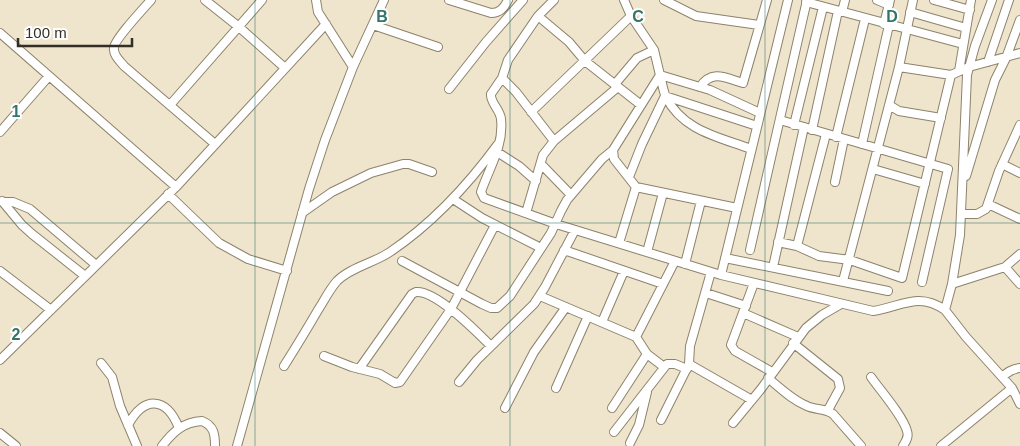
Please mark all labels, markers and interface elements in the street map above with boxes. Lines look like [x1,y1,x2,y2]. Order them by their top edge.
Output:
text: B [376,8,388,25]
text: C [632,8,644,25]
text: D [886,8,898,25]
scale bar [18,15,131,47]
text: 100 m [25,24,67,41]
text: 1 [12,103,21,120]
text: 2 [12,326,21,343]

